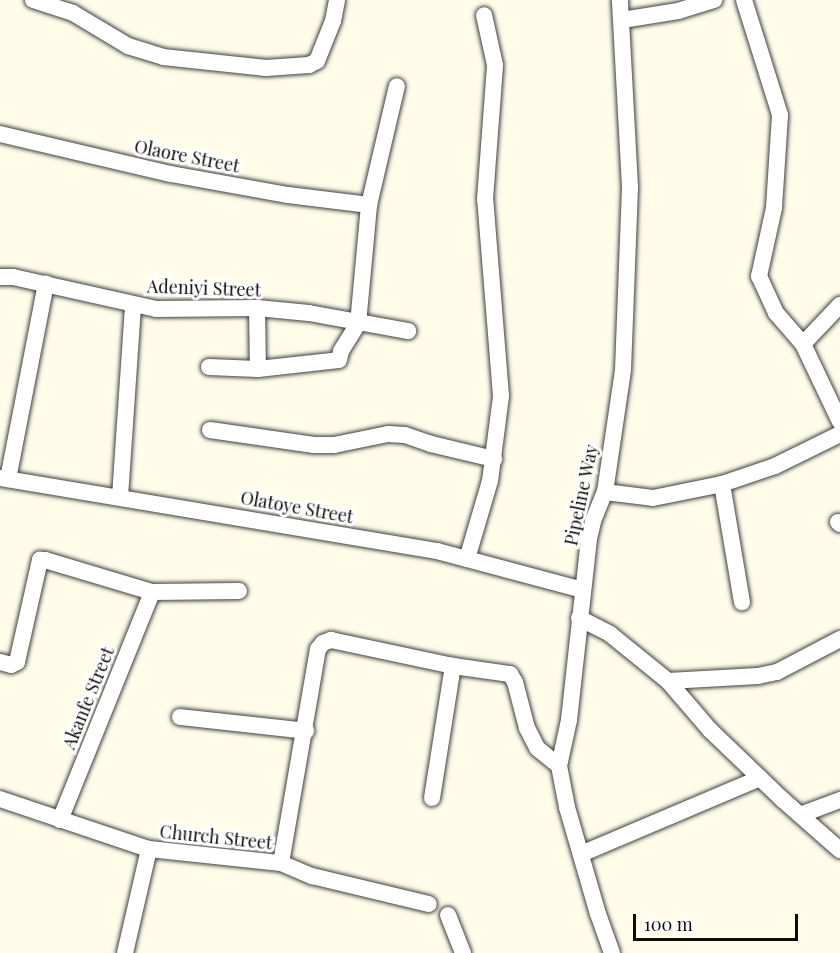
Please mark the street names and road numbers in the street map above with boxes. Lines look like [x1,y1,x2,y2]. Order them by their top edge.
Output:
street label: Olaore Street [133,135,241,177]
street label: Adeniyi Street [147,275,261,301]
street label: Pipeline Way [560,442,602,548]
street label: Olatoye Street [239,486,355,528]
street label: Akanfe Street [58,644,118,752]
street label: Church Street [159,820,273,854]

